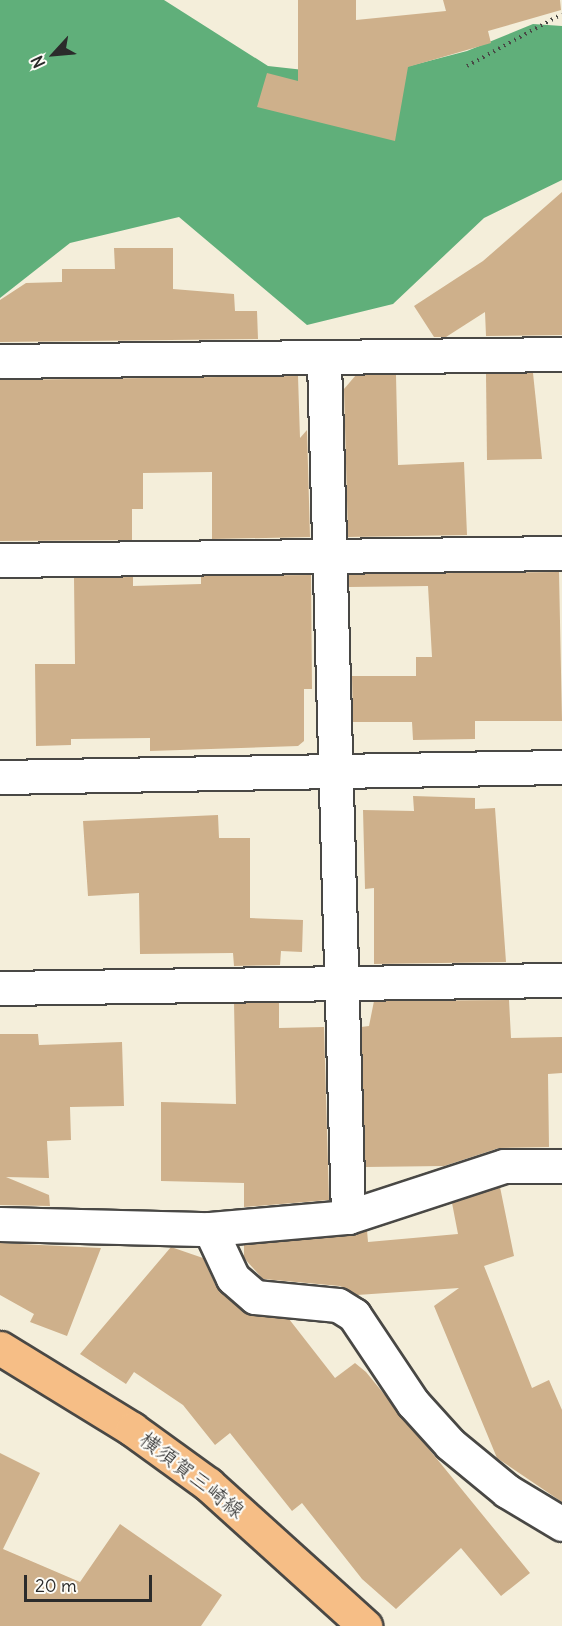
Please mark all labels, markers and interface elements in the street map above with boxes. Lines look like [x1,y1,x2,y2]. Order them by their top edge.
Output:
north arrow [24,24,84,84]
text: N [26,53,49,71]
street label: 横須賀三崎線 [135,1426,249,1524]
scale bar [27,1563,154,1601]
text: 20 m [35,1574,77,1597]

